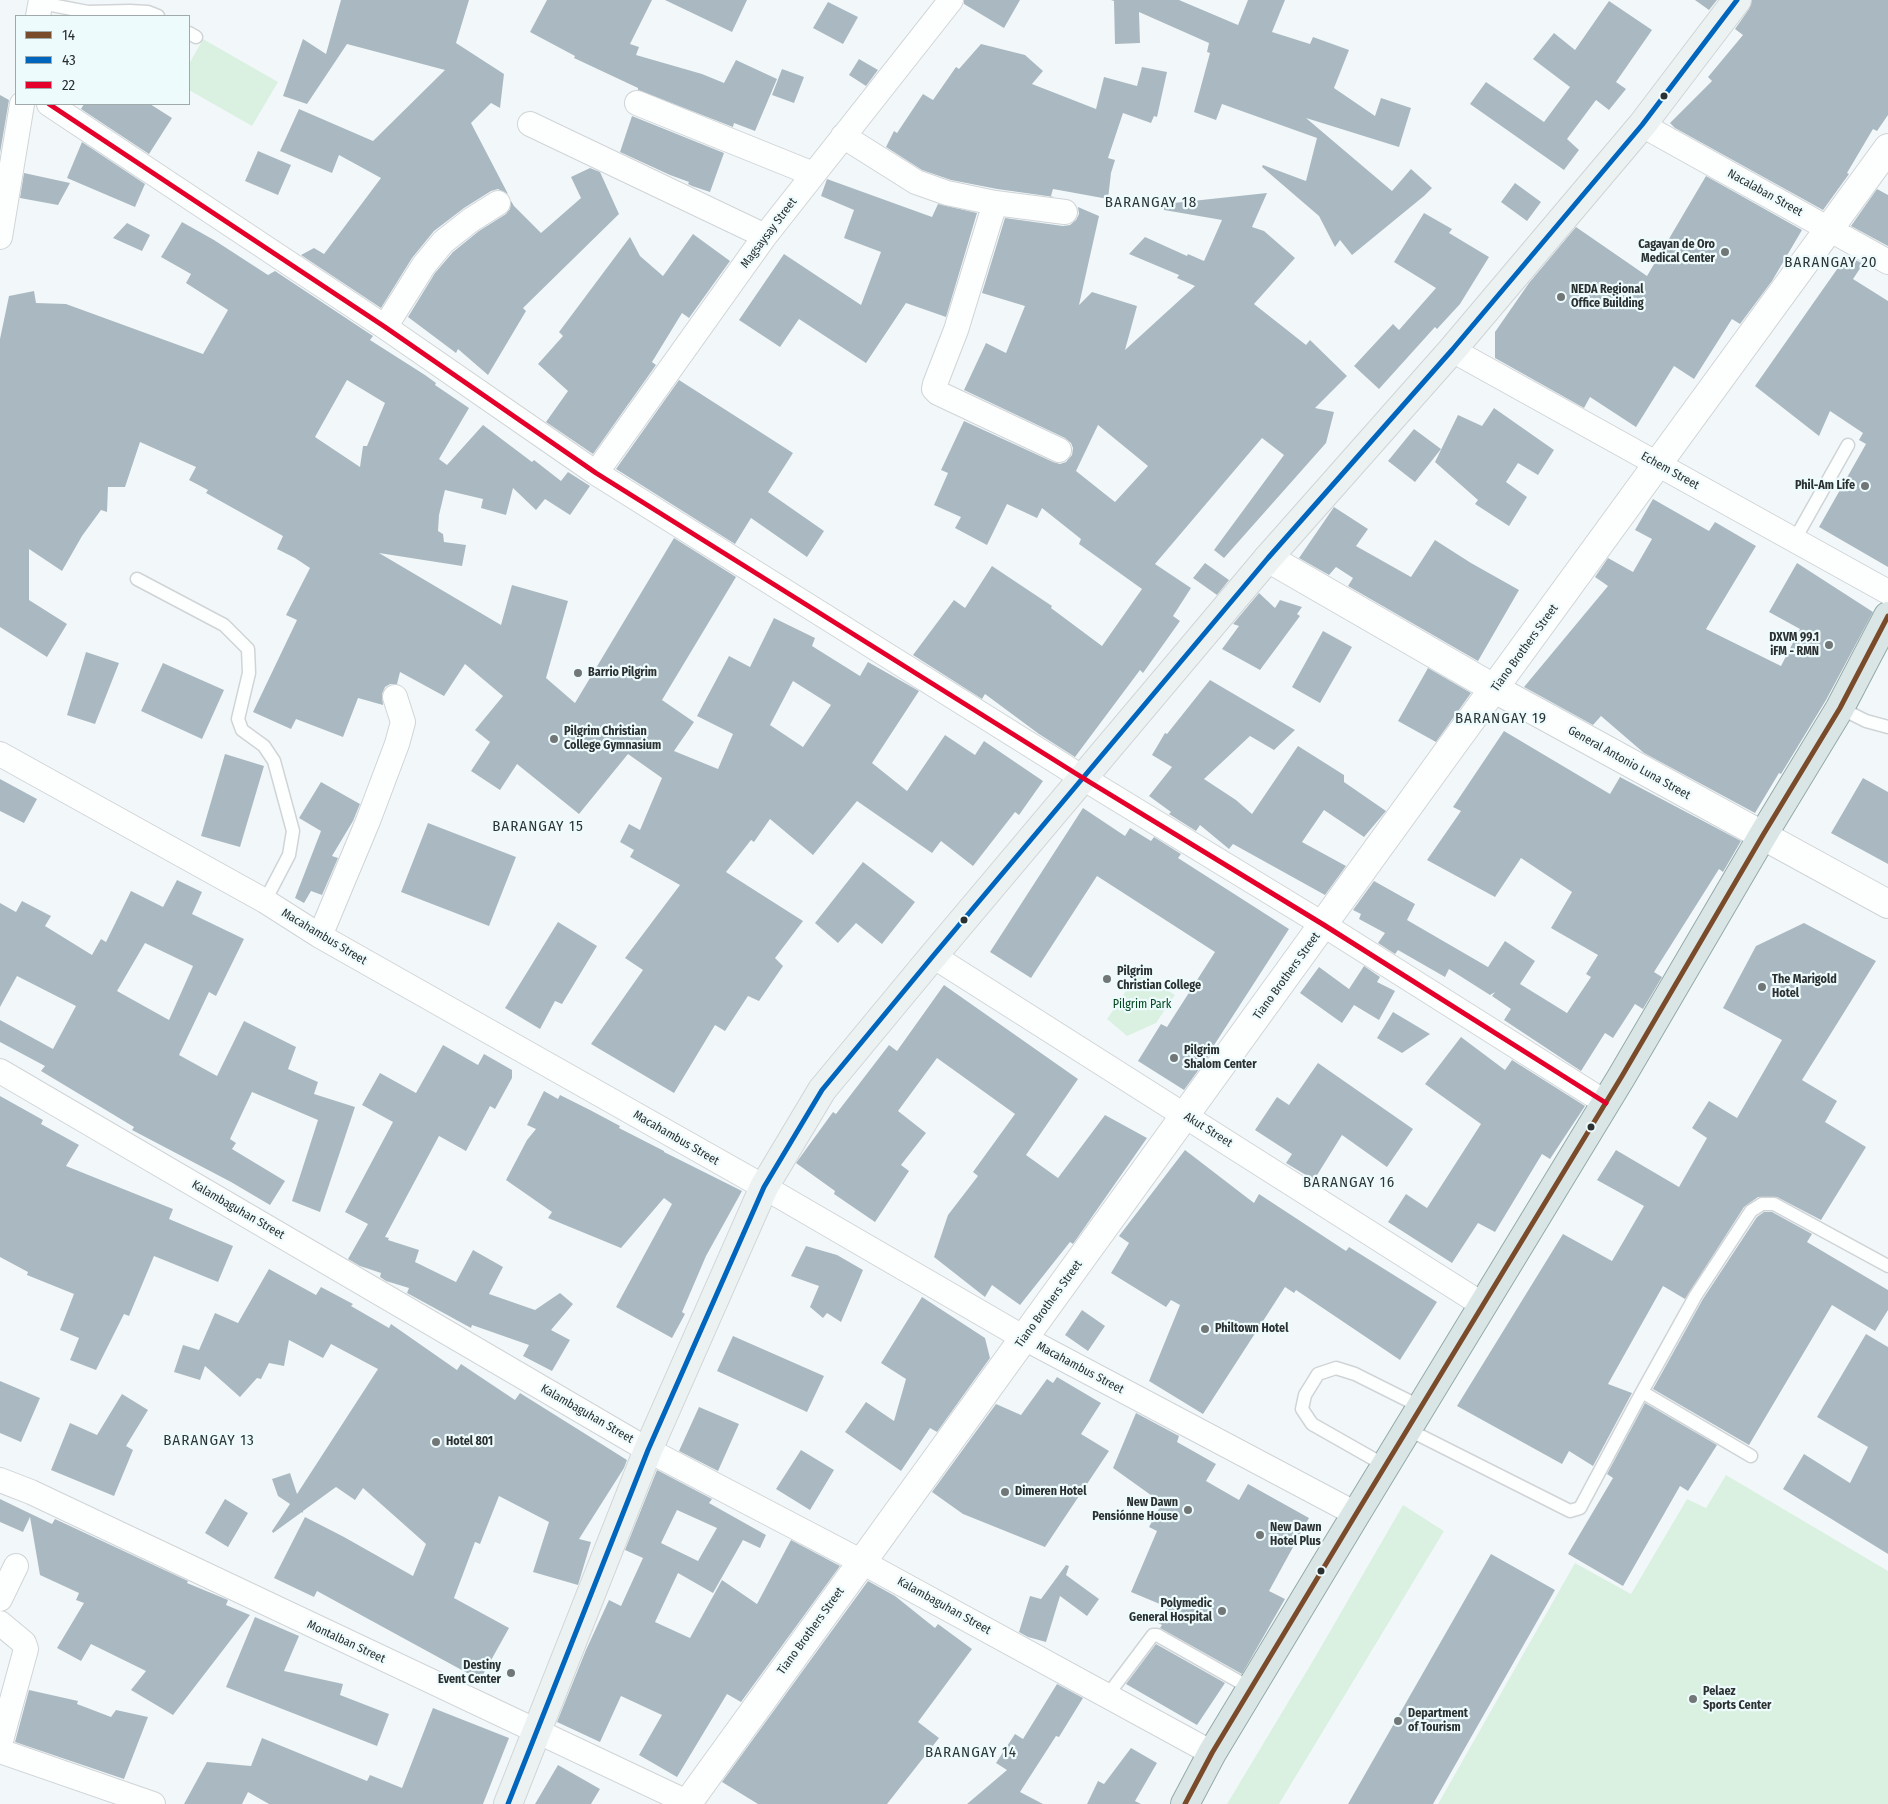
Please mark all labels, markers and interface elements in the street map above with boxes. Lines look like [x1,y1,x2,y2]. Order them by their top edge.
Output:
legend [15,15,190,105]
text: 14 [62,26,75,44]
text: 43 [62,51,76,69]
text: 22 [62,76,75,94]
unlabelled marker [1659,91,1669,101]
street label: Nacalaban Street [1725,166,1805,220]
district label: BARANGAY 18 [1103,194,1199,212]
street label: Magsaysay Street [738,195,800,271]
place label: Cagayan de Oro Medical Center [1638,238,1715,266]
marker: Cagayan de Oro Medical Center [1719,246,1731,258]
district label: BARANGAY 20 [1783,254,1879,272]
place label: NEDA Regional Office Building [1571,283,1644,311]
marker: NEDA Regional Office Building [1555,291,1567,303]
street label: Echem Street [1638,449,1702,493]
place label: Phil-Am Life [1795,479,1855,493]
marker: Phil-Am Life [1859,480,1871,492]
street label: Tiano Brothers Street [1489,602,1561,694]
place label: DXVM 99.1 iFM - RMN [1769,631,1819,659]
marker: DXVM 99.1 iFM - RMN [1823,639,1835,651]
place label: Barrio Pilgrim [588,666,657,680]
marker: Barrio Pilgrim [572,667,584,679]
district label: BARANGAY 19 [1454,710,1548,728]
street label: General Antonio Luna Street [1565,723,1693,803]
place label: Pilgrim Christian College Gymnasium [564,725,661,753]
marker: Pilgrim Christian College Gymnasium [548,733,560,745]
district label: BARANGAY 15 [491,818,585,836]
street label: Macahambus Street [279,906,369,968]
unlabelled marker [959,915,969,925]
street label: Tiano Brothers Street [1251,930,1323,1022]
place label: Pilgrim Christian College [1117,965,1201,993]
marker: Pilgrim Christian College [1101,973,1113,985]
place label: The Marigold Hotel [1772,973,1837,1001]
marker: The Marigold Hotel [1756,981,1768,993]
park label: Pilgrim Park [1113,998,1171,1012]
place label: Pilgrim Shalom Center [1184,1044,1257,1072]
marker: Pilgrim Shalom Center [1168,1052,1180,1064]
street label: Macahambus Street [630,1108,722,1168]
street label: Akut Street [1181,1109,1235,1151]
unlabelled marker [1586,1122,1596,1132]
district label: BARANGAY 16 [1302,1174,1396,1192]
street label: Kalambaguhan Street [189,1178,287,1242]
street label: Tiano Brothers Street [1013,1258,1085,1350]
place label: Philtown Hotel [1215,1322,1288,1336]
marker: Philtown Hotel [1199,1323,1211,1335]
street label: Macahambus Street [1034,1339,1126,1397]
street label: Kalambaguhan Street [538,1382,636,1446]
district label: BARANGAY 13 [162,1432,256,1450]
place label: Hotel 801 [446,1435,493,1449]
marker: Hotel 801 [430,1436,442,1448]
place label: Dimeren Hotel [1015,1485,1086,1499]
marker: Dimeren Hotel [999,1486,1011,1498]
place label: New Dawn Pensiónne House [1092,1496,1178,1524]
marker: New Dawn Pensiónne House [1182,1504,1194,1516]
place label: New Dawn Hotel Plus [1270,1521,1321,1549]
marker: New Dawn Hotel Plus [1254,1529,1266,1541]
unlabelled marker [1316,1566,1326,1576]
street label: Kalambaguhan Street [895,1574,993,1638]
street label: Tiano Brothers Street [775,1585,847,1677]
place label: Polymedic General Hospital [1129,1597,1212,1625]
marker: Polymedic General Hospital [1216,1605,1228,1617]
street label: Montalban Street [305,1618,387,1666]
place label: Destiny Event Center [438,1659,501,1687]
marker: Destiny Event Center [505,1667,517,1679]
place label: Pelaez Sports Center [1703,1685,1771,1713]
marker: Pelaez Sports Center [1687,1693,1699,1705]
place label: Department of Tourism [1408,1707,1468,1735]
marker: Department of Tourism [1392,1715,1404,1727]
district label: BARANGAY 14 [924,1744,1018,1762]

